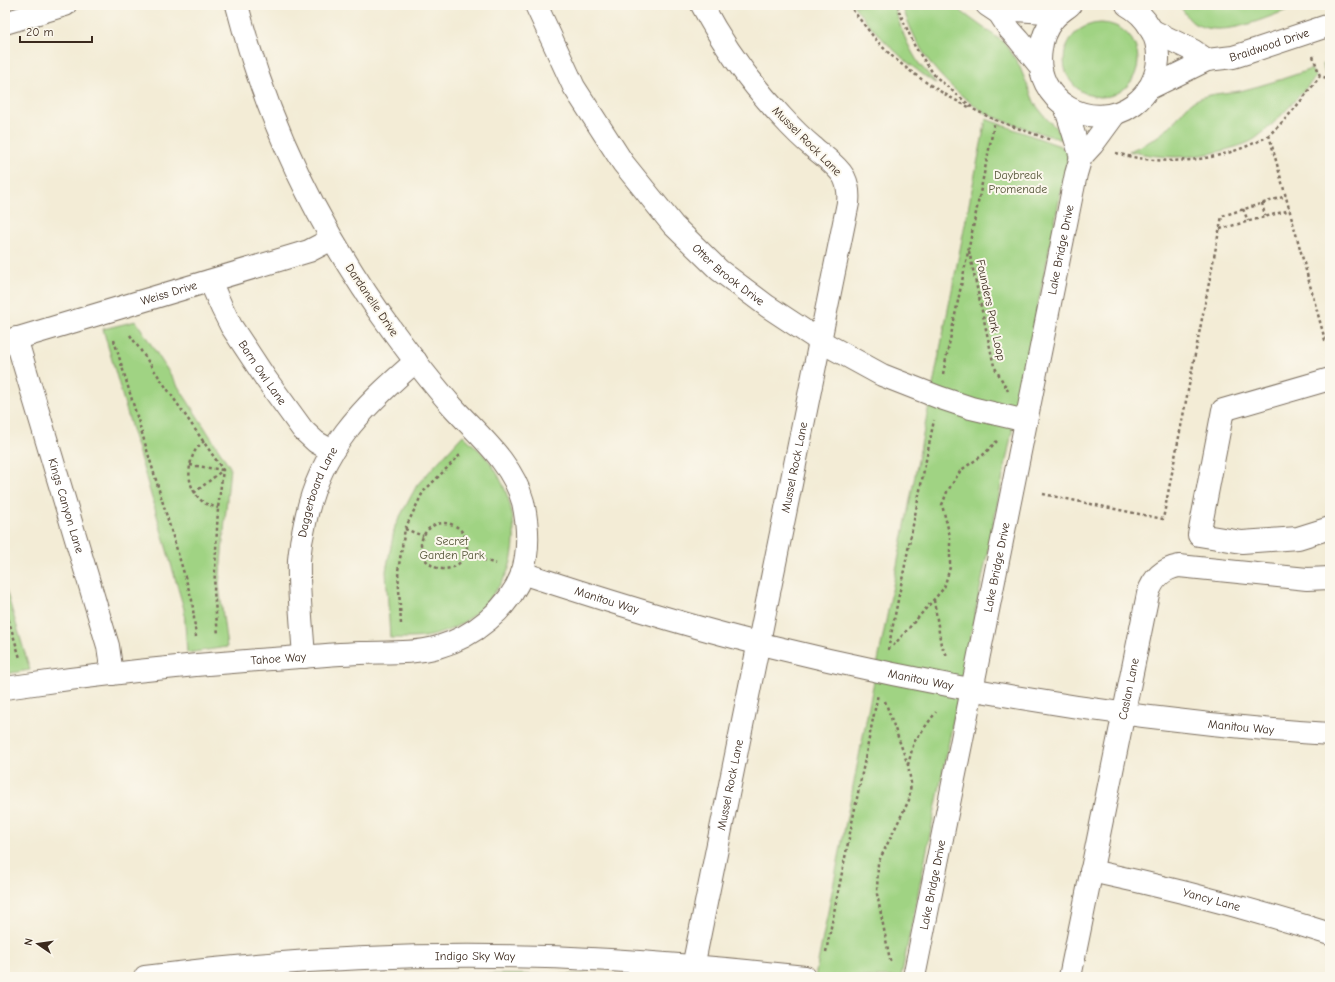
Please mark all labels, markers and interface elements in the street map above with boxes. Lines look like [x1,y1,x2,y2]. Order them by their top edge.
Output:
scale bar [20,18,92,44]
text: 20 m [26,25,54,39]
street label: Braidwood Drive [1228,25,1311,65]
street label: Mussel Rock Lane [769,103,845,179]
park label: Daybreak Promenade [989,168,1047,196]
street label: Lake Bridge Drive [1045,204,1077,296]
street label: Otter Brook Drive [689,241,767,309]
street label: Founders Park Loop [973,258,1009,362]
street label: Dardanelle Drive [343,261,401,339]
street label: Weiss Drive [139,278,199,308]
street label: Barn Owl Lane [235,338,290,408]
street label: Mussel Rock Lane [778,421,810,514]
street label: Daggerboard Lane [295,444,341,539]
street label: Kings Canyon Lane [45,456,87,555]
street label: Lake Bridge Drive [981,521,1013,613]
park label: Secret Garden Park [419,534,485,562]
street label: Manitou Way [573,584,641,617]
street label: Tahoe Way [250,649,307,667]
street label: Caslan Lane [1116,657,1142,721]
street label: Manitou Way [887,666,955,693]
street label: Manitou Way [1207,717,1275,737]
street label: Mussel Rock Lane [714,738,746,832]
street label: Lake Bridge Drive [917,839,948,931]
street label: Yancy Lane [1181,885,1242,914]
north arrow [18,924,58,964]
text: N [22,937,36,947]
street label: Indigo Sky Way [435,949,516,963]

